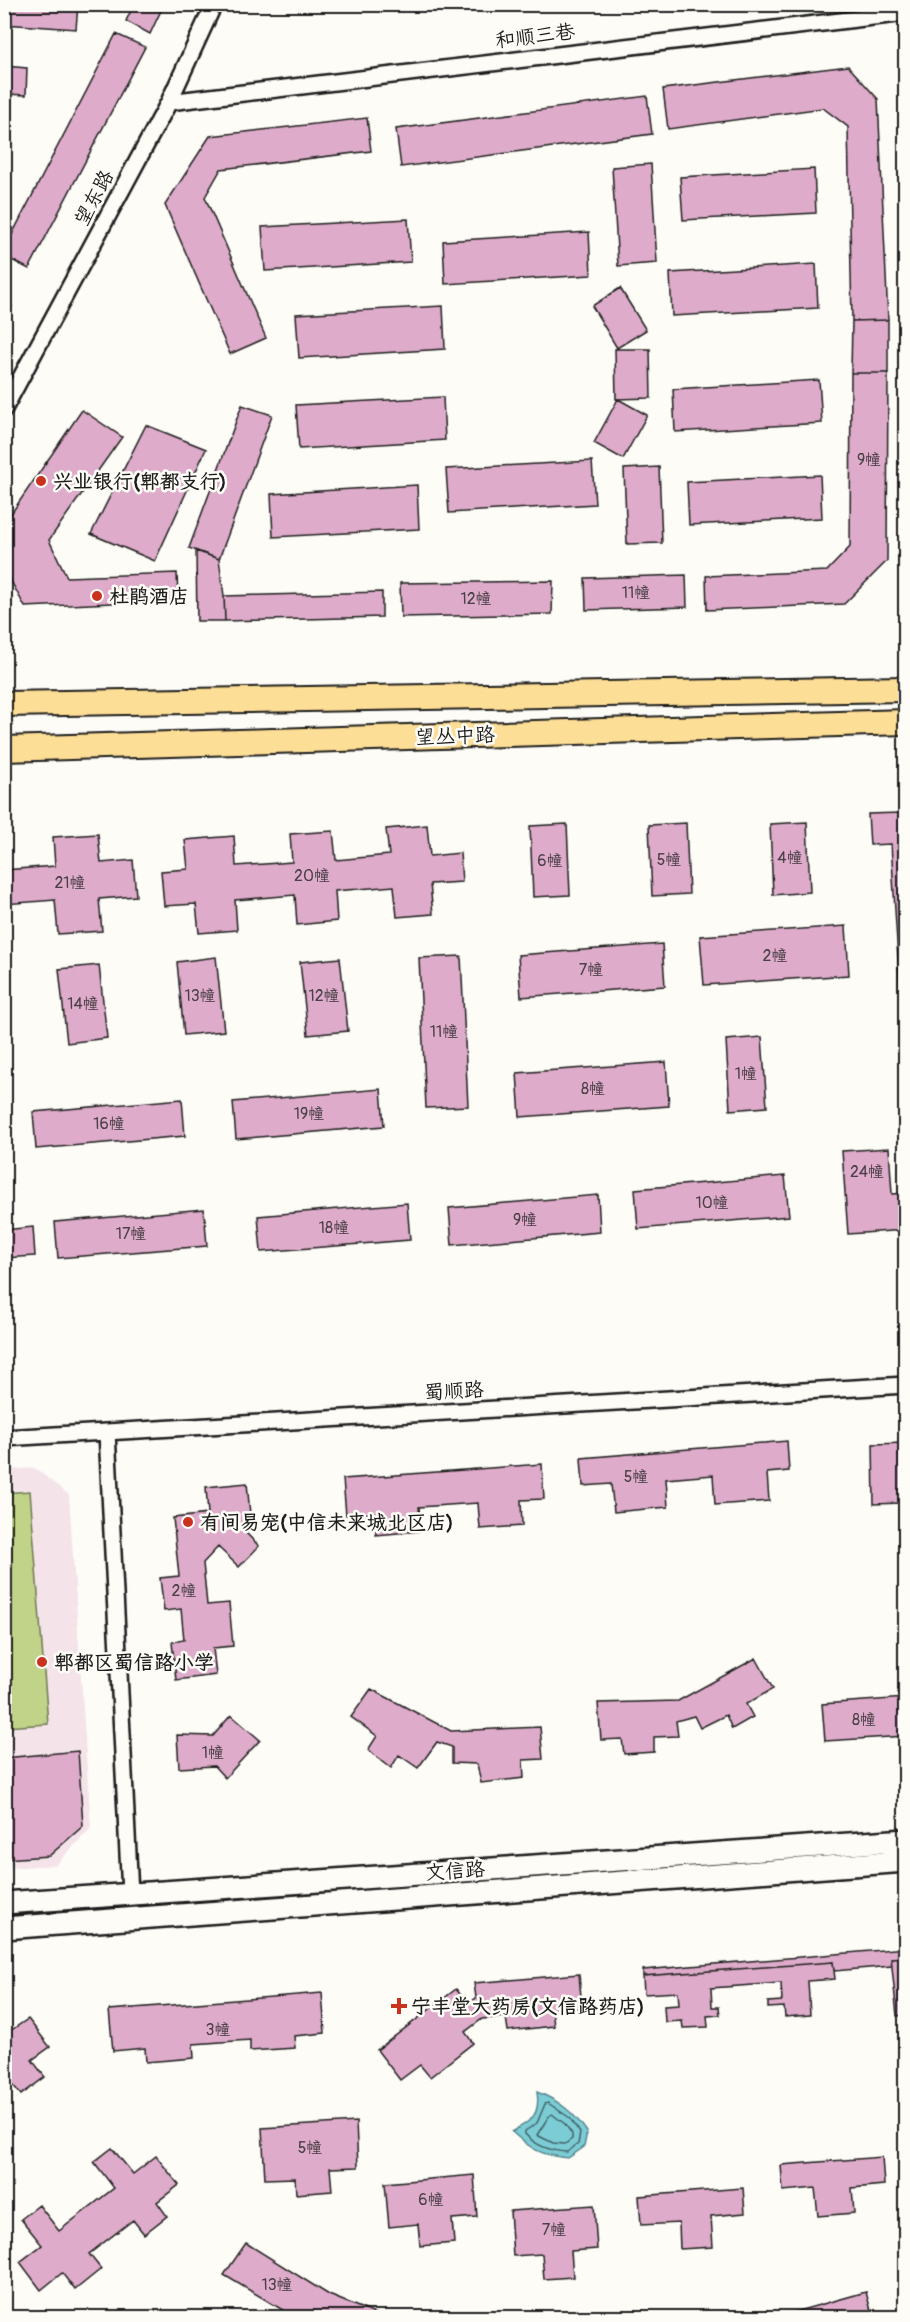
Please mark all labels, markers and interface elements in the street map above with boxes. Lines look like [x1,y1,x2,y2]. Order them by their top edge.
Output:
street label: 和顺三巷 [494,19,577,53]
street label: 望东路 [69,165,120,230]
house number: 9幢 [857,450,881,470]
place label: 兴业银行(郫都支行) [53,469,226,494]
marker: 兴业银行(郫都支行) [34,474,48,488]
house number: 11幢 [622,583,650,603]
place label: 杜鹃酒店 [109,584,189,609]
marker: 杜鹃酒店 [90,589,104,603]
house number: 12幢 [460,589,492,609]
street label: 望丛中路 [415,722,496,750]
house number: 4幢 [777,848,803,868]
house number: 5幢 [657,850,681,870]
house number: 6幢 [537,851,563,871]
house number: 20幢 [294,866,330,886]
house number: 21幢 [54,873,86,893]
house number: 2幢 [763,946,787,966]
house number: 7幢 [579,960,603,980]
house number: 13幢 [184,986,216,1006]
house number: 12幢 [308,986,340,1006]
house number: 14幢 [67,994,99,1014]
house number: 11幢 [430,1022,458,1042]
house number: 1幢 [735,1064,757,1084]
house number: 8幢 [581,1079,605,1099]
house number: 19幢 [294,1104,324,1124]
house number: 16幢 [93,1114,125,1134]
house number: 24幢 [850,1162,884,1182]
house number: 10幢 [695,1193,729,1213]
house number: 9幢 [513,1210,537,1230]
house number: 18幢 [319,1218,349,1238]
house number: 17幢 [116,1224,146,1244]
street label: 蜀顺路 [423,1377,486,1405]
house number: 5幢 [624,1467,648,1487]
place label: 有间易宠(中信未来城北区店) [200,1510,453,1535]
marker: 有间易宠(中信未来城北区店) [181,1515,195,1529]
house number: 2幢 [172,1581,196,1601]
place label: 郫都区蜀信路小学 [54,1650,214,1675]
marker: 郫都区蜀信路小学 [35,1655,49,1669]
house number: 8幢 [852,1710,876,1730]
house number: 1幢 [202,1743,224,1763]
street label: 文信路 [424,1856,487,1886]
place label: 宁丰堂大药房(文信路药店) [411,1994,644,2019]
marker: 宁丰堂大药房(文信路药店) [392,1999,406,2013]
house number: 3幢 [206,2020,230,2040]
house number: 5幢 [298,2138,322,2158]
house number: 6幢 [418,2190,444,2210]
house number: 7幢 [542,2220,566,2240]
house number: 13幢 [261,2275,293,2295]

